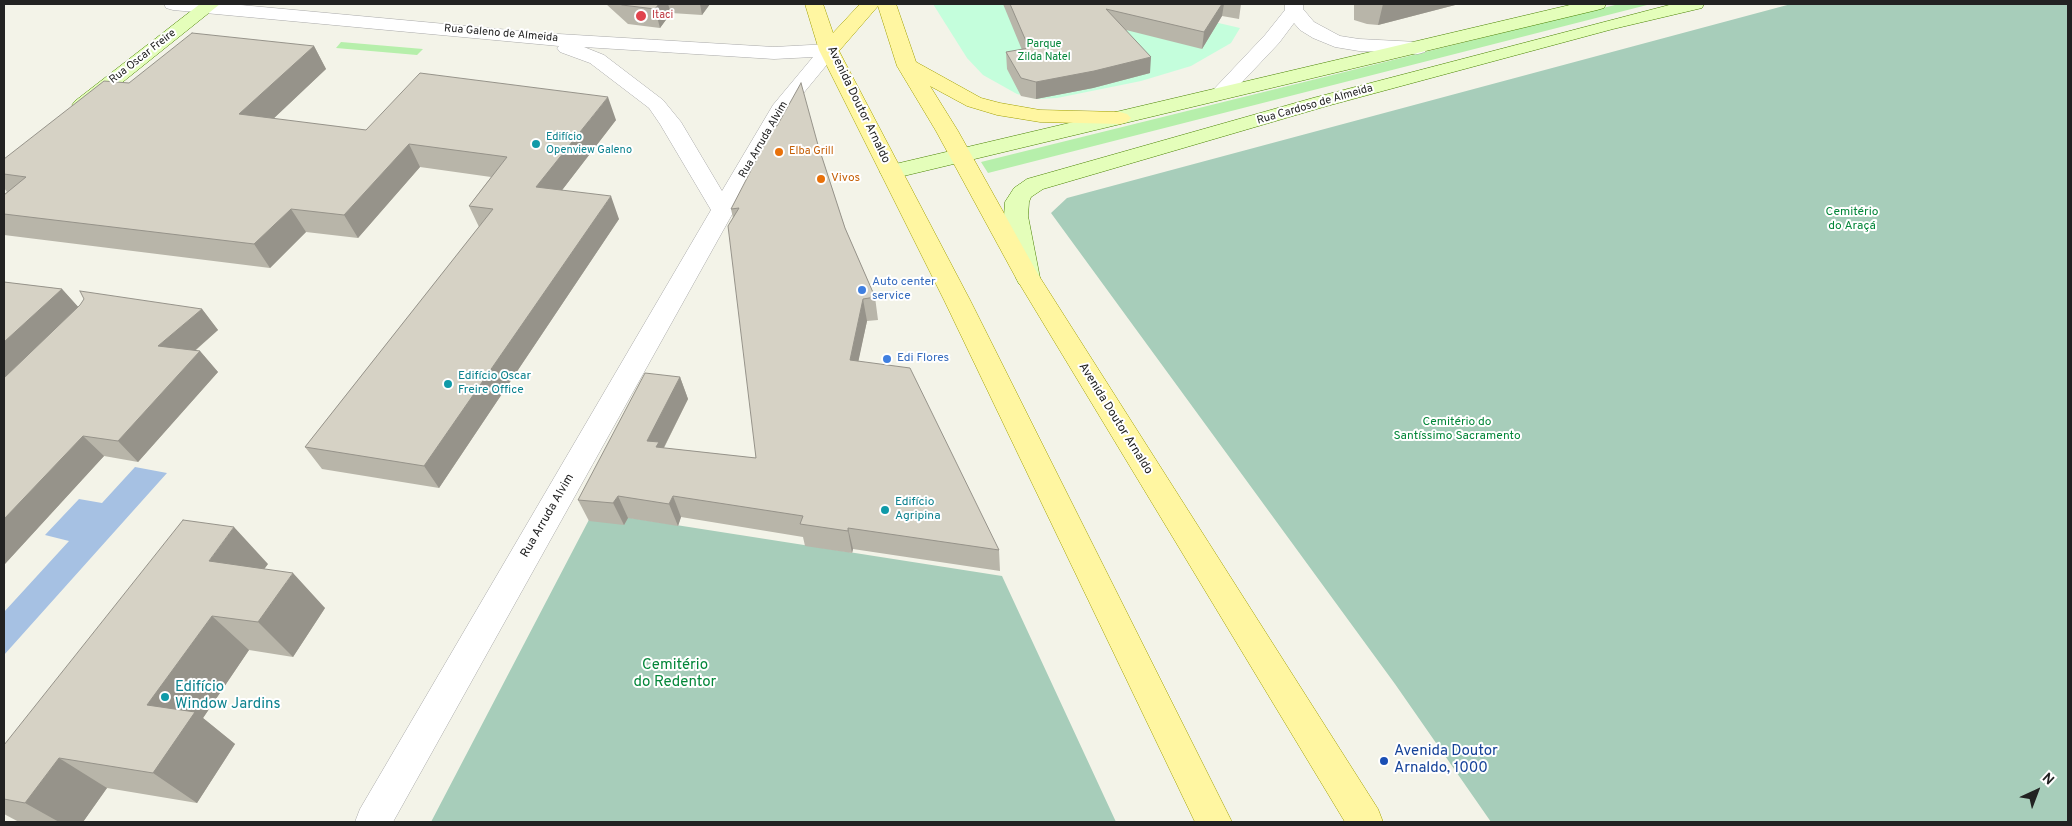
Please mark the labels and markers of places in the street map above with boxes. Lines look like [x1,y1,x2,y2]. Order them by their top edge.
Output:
marker: Itaci [634,9,648,23]
place label: Itaci [652,9,673,23]
place label: Edifício Openview Galeno [546,131,632,157]
marker: Edifício Openview Galeno [530,138,542,150]
place label: Elba Grill [789,145,834,159]
marker: Elba Grill [773,146,785,158]
place label: Vivos [831,172,860,186]
marker: Vivos [815,173,827,185]
place label: Auto center service [872,276,936,304]
marker: Auto center service [856,284,868,296]
place label: Edi Flores [897,352,949,366]
marker: Edi Flores [881,353,893,365]
place label: Edifício Oscar Freire Office [458,370,531,398]
marker: Edifício Oscar Freire Office [442,378,454,390]
place label: Edifício Agripina [895,496,940,524]
marker: Edifício Agripina [879,504,891,516]
place label: Edifício Window Jardins [175,679,280,714]
marker: Edifício Window Jardins [159,691,171,703]
place label: Avenida Doutor Arnaldo, 1000 [1394,743,1498,778]
marker: Avenida Doutor Arnaldo, 1000 [1378,755,1390,767]

